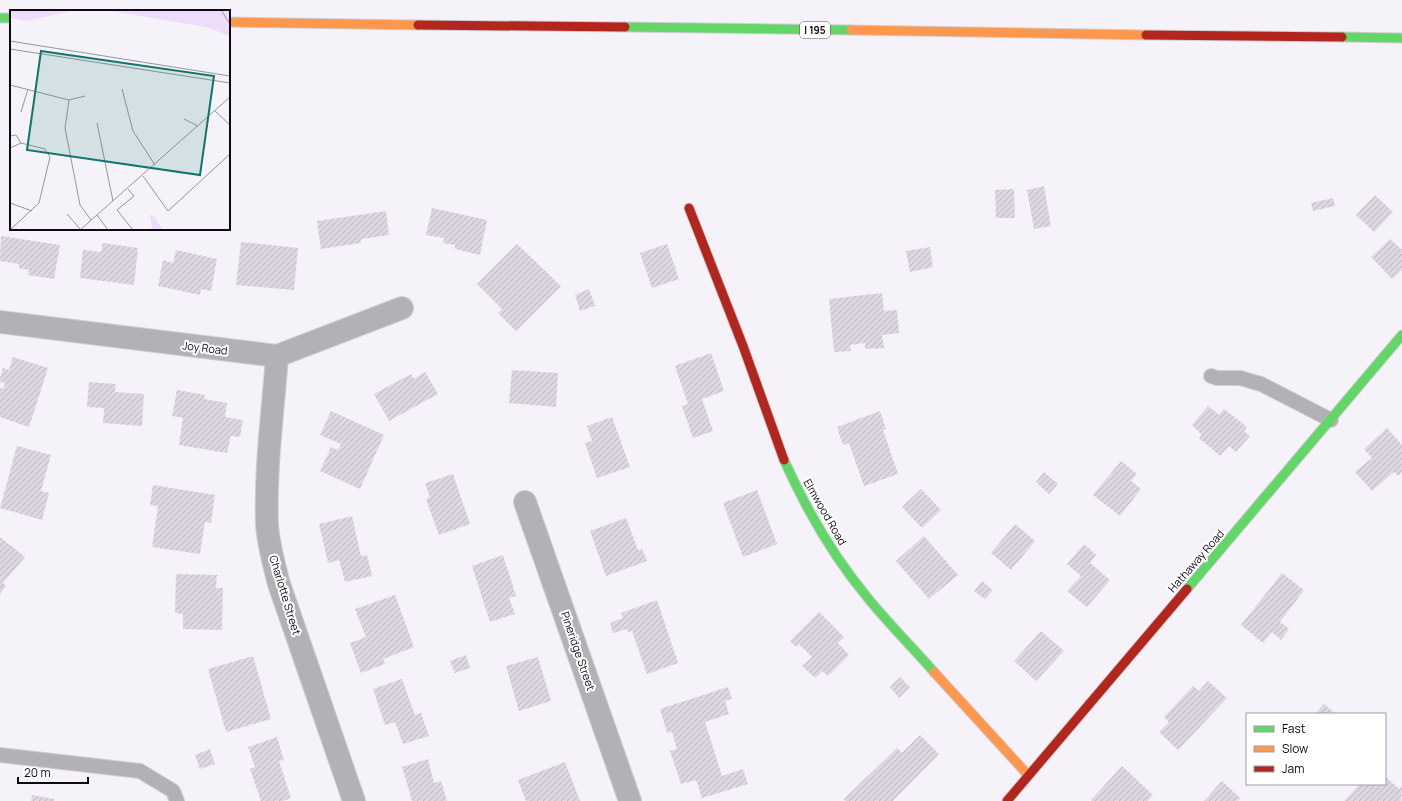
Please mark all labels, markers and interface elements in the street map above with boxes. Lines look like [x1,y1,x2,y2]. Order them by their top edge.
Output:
inset map [10,10,230,230]
road number: I 195 [800,22,830,38]
street label: Joy Road [182,337,229,358]
street label: Elmwood Road [800,476,850,548]
street label: Hathaway Road [1164,526,1227,595]
street label: Charlotte Street [266,553,305,637]
street label: Pineridge Street [558,609,599,692]
legend [1246,713,1386,785]
text: Fast [1282,720,1306,737]
text: Slow [1282,740,1308,757]
scale bar [18,759,88,785]
text: Jam [1282,760,1304,777]
text: 20 m [24,764,51,781]

